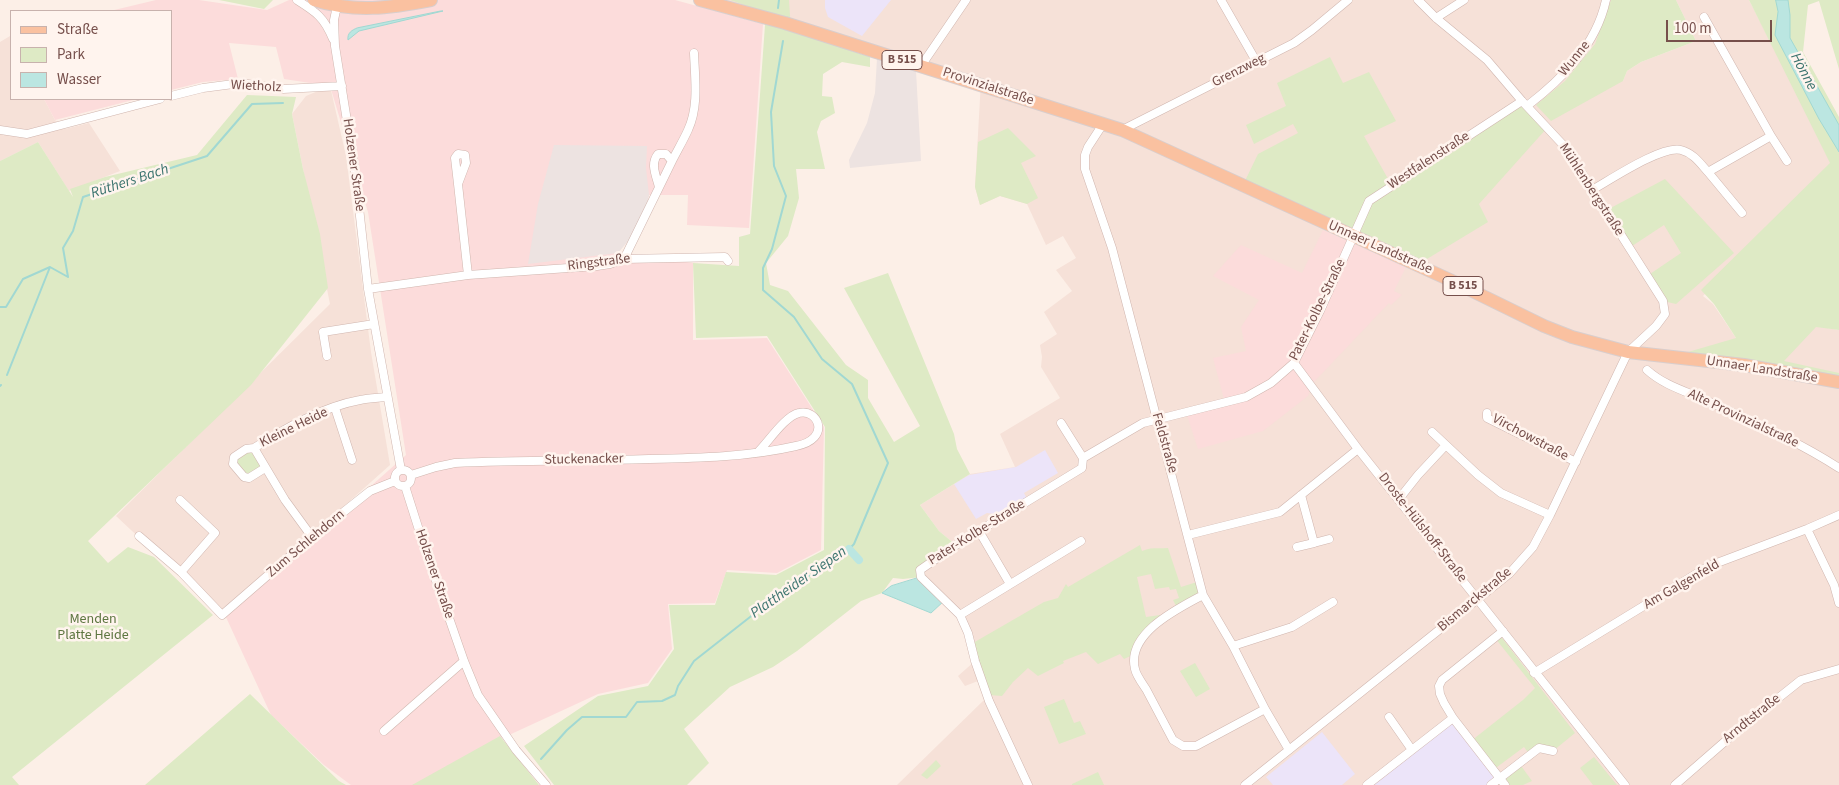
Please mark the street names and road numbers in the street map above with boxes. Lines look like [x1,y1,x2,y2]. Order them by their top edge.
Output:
street label: Wunne [1556,38,1594,80]
road number: B 515 [882,50,922,70]
street label: Grenzweg [1209,50,1269,92]
street label: Provinzialstraße [940,64,1036,110]
street label: Wietholz [230,77,282,97]
street label: Holzener Straße [338,117,368,213]
street label: Westfalenstraße [1385,128,1473,194]
street label: Mühlenbergstraße [1555,141,1627,239]
street label: Unnaer Landstraße [1325,218,1435,278]
street label: Ringstraße [567,251,631,275]
street label: Pater-Kolbe-Straße [1286,256,1350,364]
road number: B 515 [1443,276,1483,296]
street label: Unnaer Landstraße [1705,353,1819,387]
street label: Alte Provinzialstraße [1685,386,1801,452]
street label: Kleine Heide [257,404,331,452]
street label: Feldstraße [1147,411,1181,475]
street label: Virchowstraße [1489,411,1571,465]
street label: Stuckenacker [544,451,624,469]
street label: Droste-Hülshoff-Straße [1374,470,1470,586]
street label: Pater-Kolbe-Straße [925,496,1029,570]
street label: Zum Schlehdorn [264,506,348,582]
street label: Holzener Straße [411,527,457,621]
street label: Am Galgenfeld [1641,556,1723,614]
street label: Bismarckstraße [1435,564,1515,636]
street label: Arndtstraße [1720,691,1784,747]

